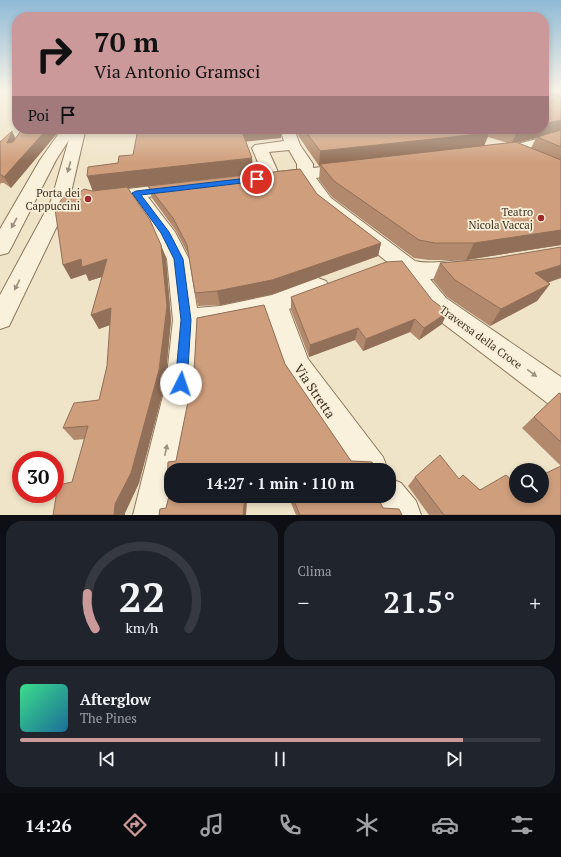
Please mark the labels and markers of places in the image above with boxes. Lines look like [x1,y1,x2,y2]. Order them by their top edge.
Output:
pin [240,162,274,196]
place label: Porta dei Cappuccini [25,186,80,213]
marker: Porta dei Cappuccini [83,194,93,204]
place label: Teatro Nicola Vaccaj [468,205,533,232]
marker: Teatro Nicola Vaccaj [536,213,546,223]

